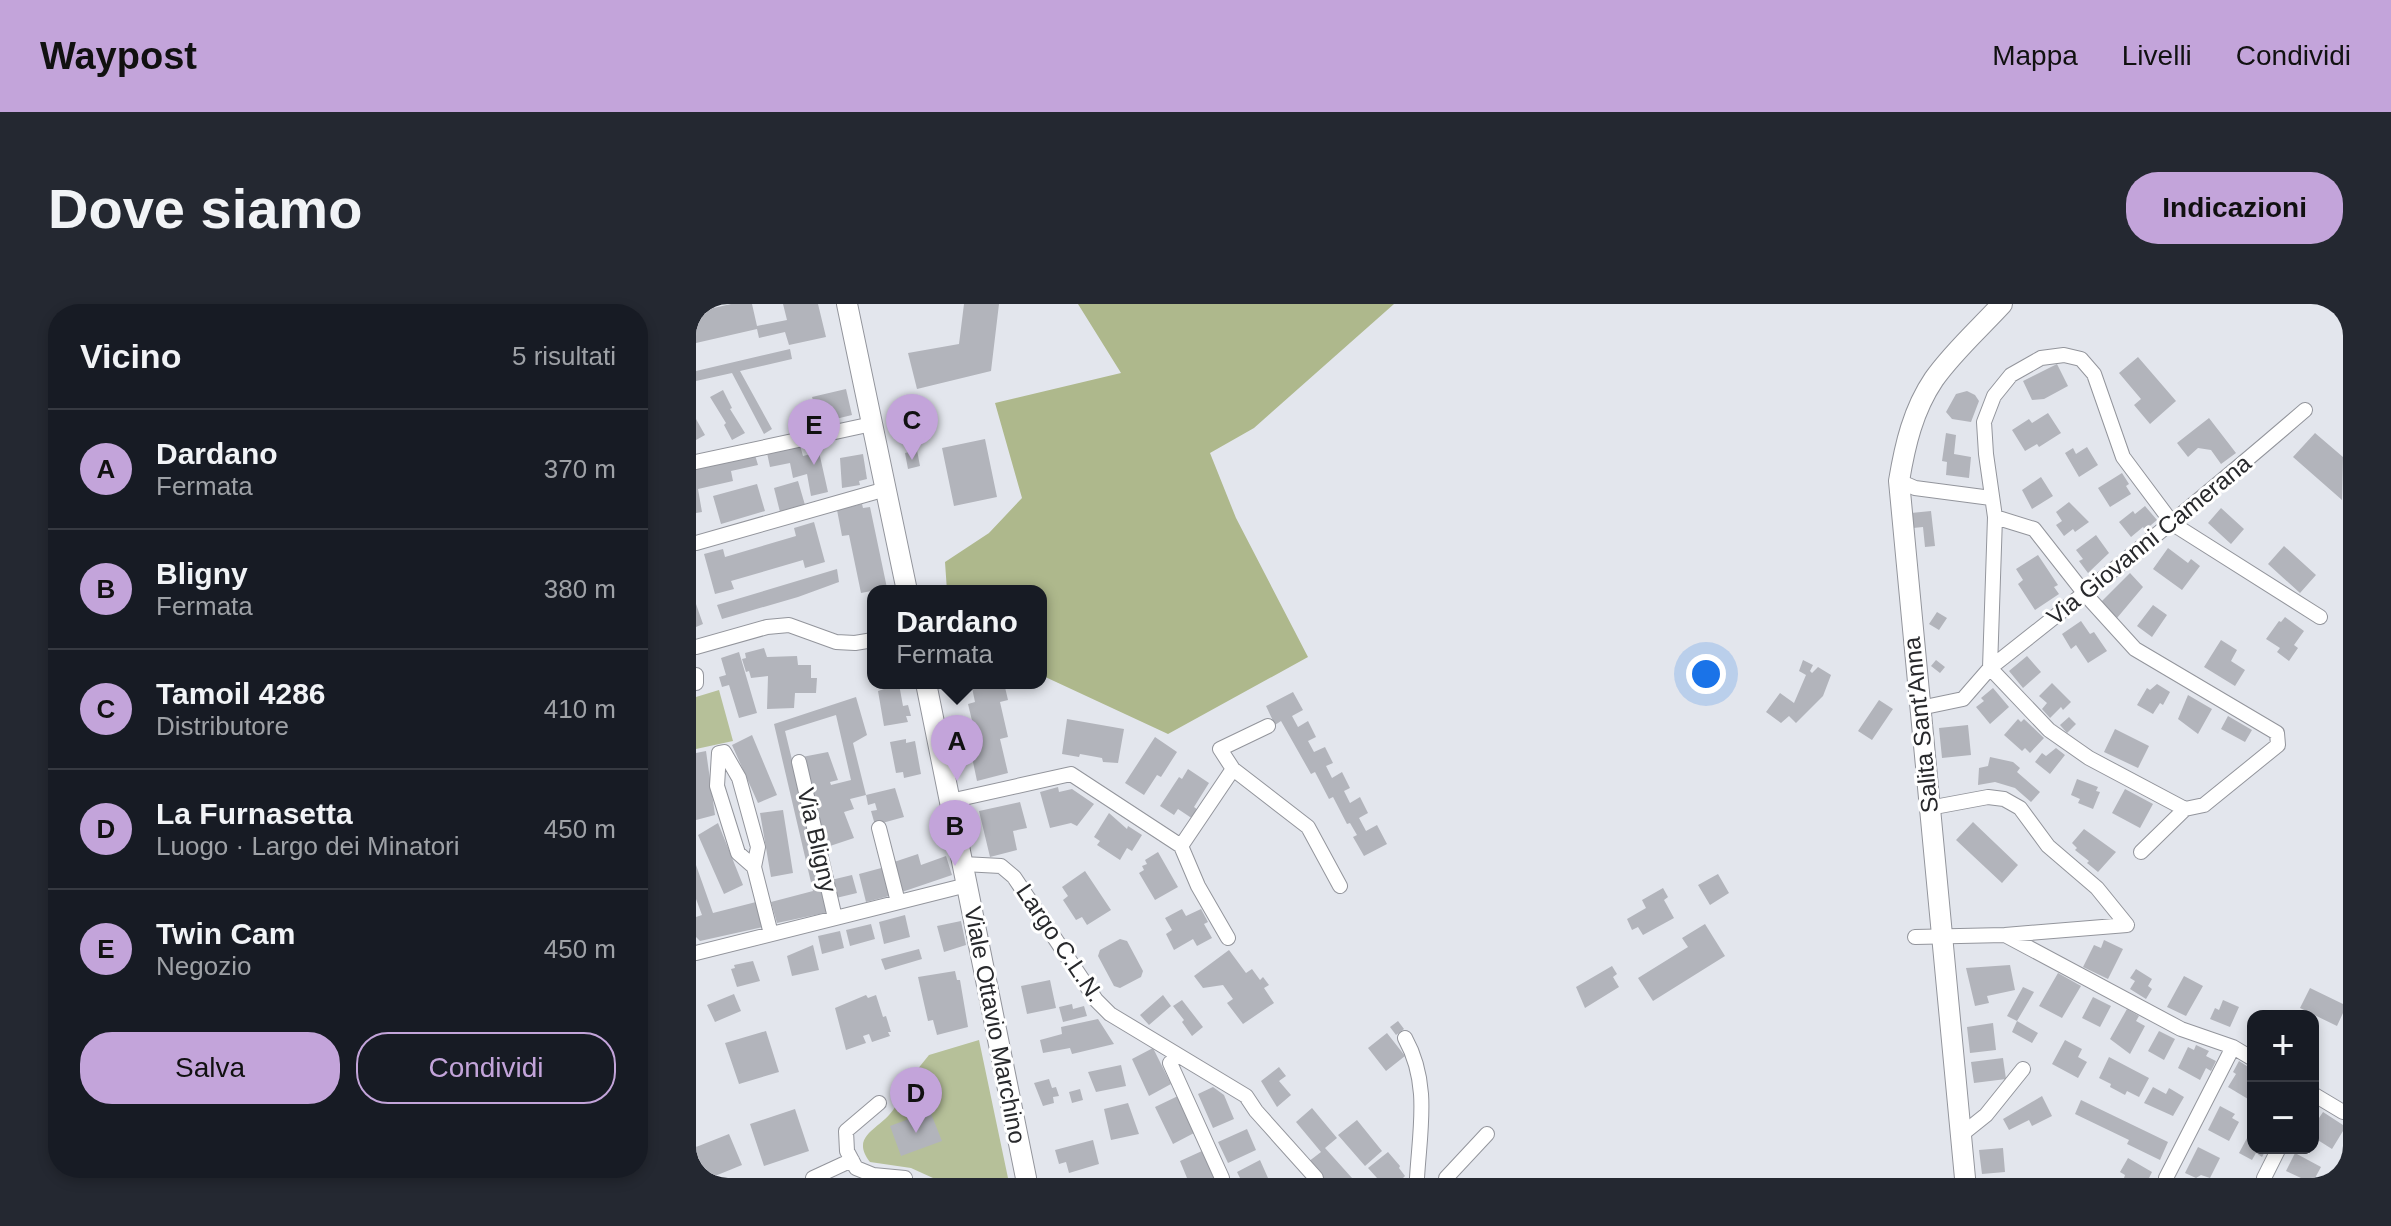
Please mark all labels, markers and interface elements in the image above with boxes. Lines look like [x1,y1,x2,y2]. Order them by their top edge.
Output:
text: Waypost [40,35,197,77]
text: Mappa [1992,40,2078,71]
text: Livelli [2122,40,2192,71]
text: Condividi [2236,40,2351,71]
button: Indicazioni [2126,172,2343,244]
text: Dove siamo [48,177,362,240]
text: Vicino [80,337,181,375]
text: 5 risultati [512,341,616,371]
pin: C [886,394,938,460]
pin: E [788,399,840,465]
text: Dardano [156,437,278,470]
street label: Via Giovanni Camerana [2041,449,2257,630]
text: A [97,454,115,484]
text: 370 m [544,454,616,484]
text: Fermata [156,471,253,501]
text: Bligny [156,557,248,590]
text: B [97,574,115,604]
text: 380 m [544,574,616,604]
popup [867,585,1047,689]
text: Fermata [156,591,253,621]
text: Dardano [896,605,1018,638]
street label: Salita Sant'Anna [1898,635,1943,814]
text: Fermata [896,639,993,669]
your location [1686,654,1726,694]
text: Tamoil 4286 [156,677,326,710]
text: C [97,694,115,724]
text: 410 m [544,694,616,724]
text: Distributore [156,711,289,741]
pin: A [931,715,983,781]
street label: Via Bligny [792,785,843,895]
text: La Furnasetta [156,797,353,830]
pin: B [929,800,981,866]
text: D [97,814,115,844]
text: 450 m [544,814,616,844]
text: Luogo · Largo dei Minatori [156,831,460,861]
street label: Largo C.L.N. [1011,879,1110,1007]
street label: Viale Ottavio Marchino [959,904,1032,1146]
text: Twin Cam [156,917,295,950]
text: E [97,934,115,964]
text: 450 m [544,934,616,964]
text: Negozio [156,951,251,981]
map controls [2247,1010,2319,1154]
button: + [2247,1010,2319,1082]
button: Salva [80,1032,340,1104]
button: Condividi [356,1032,616,1104]
pin: D [890,1067,942,1133]
button: − [2247,1082,2319,1154]

